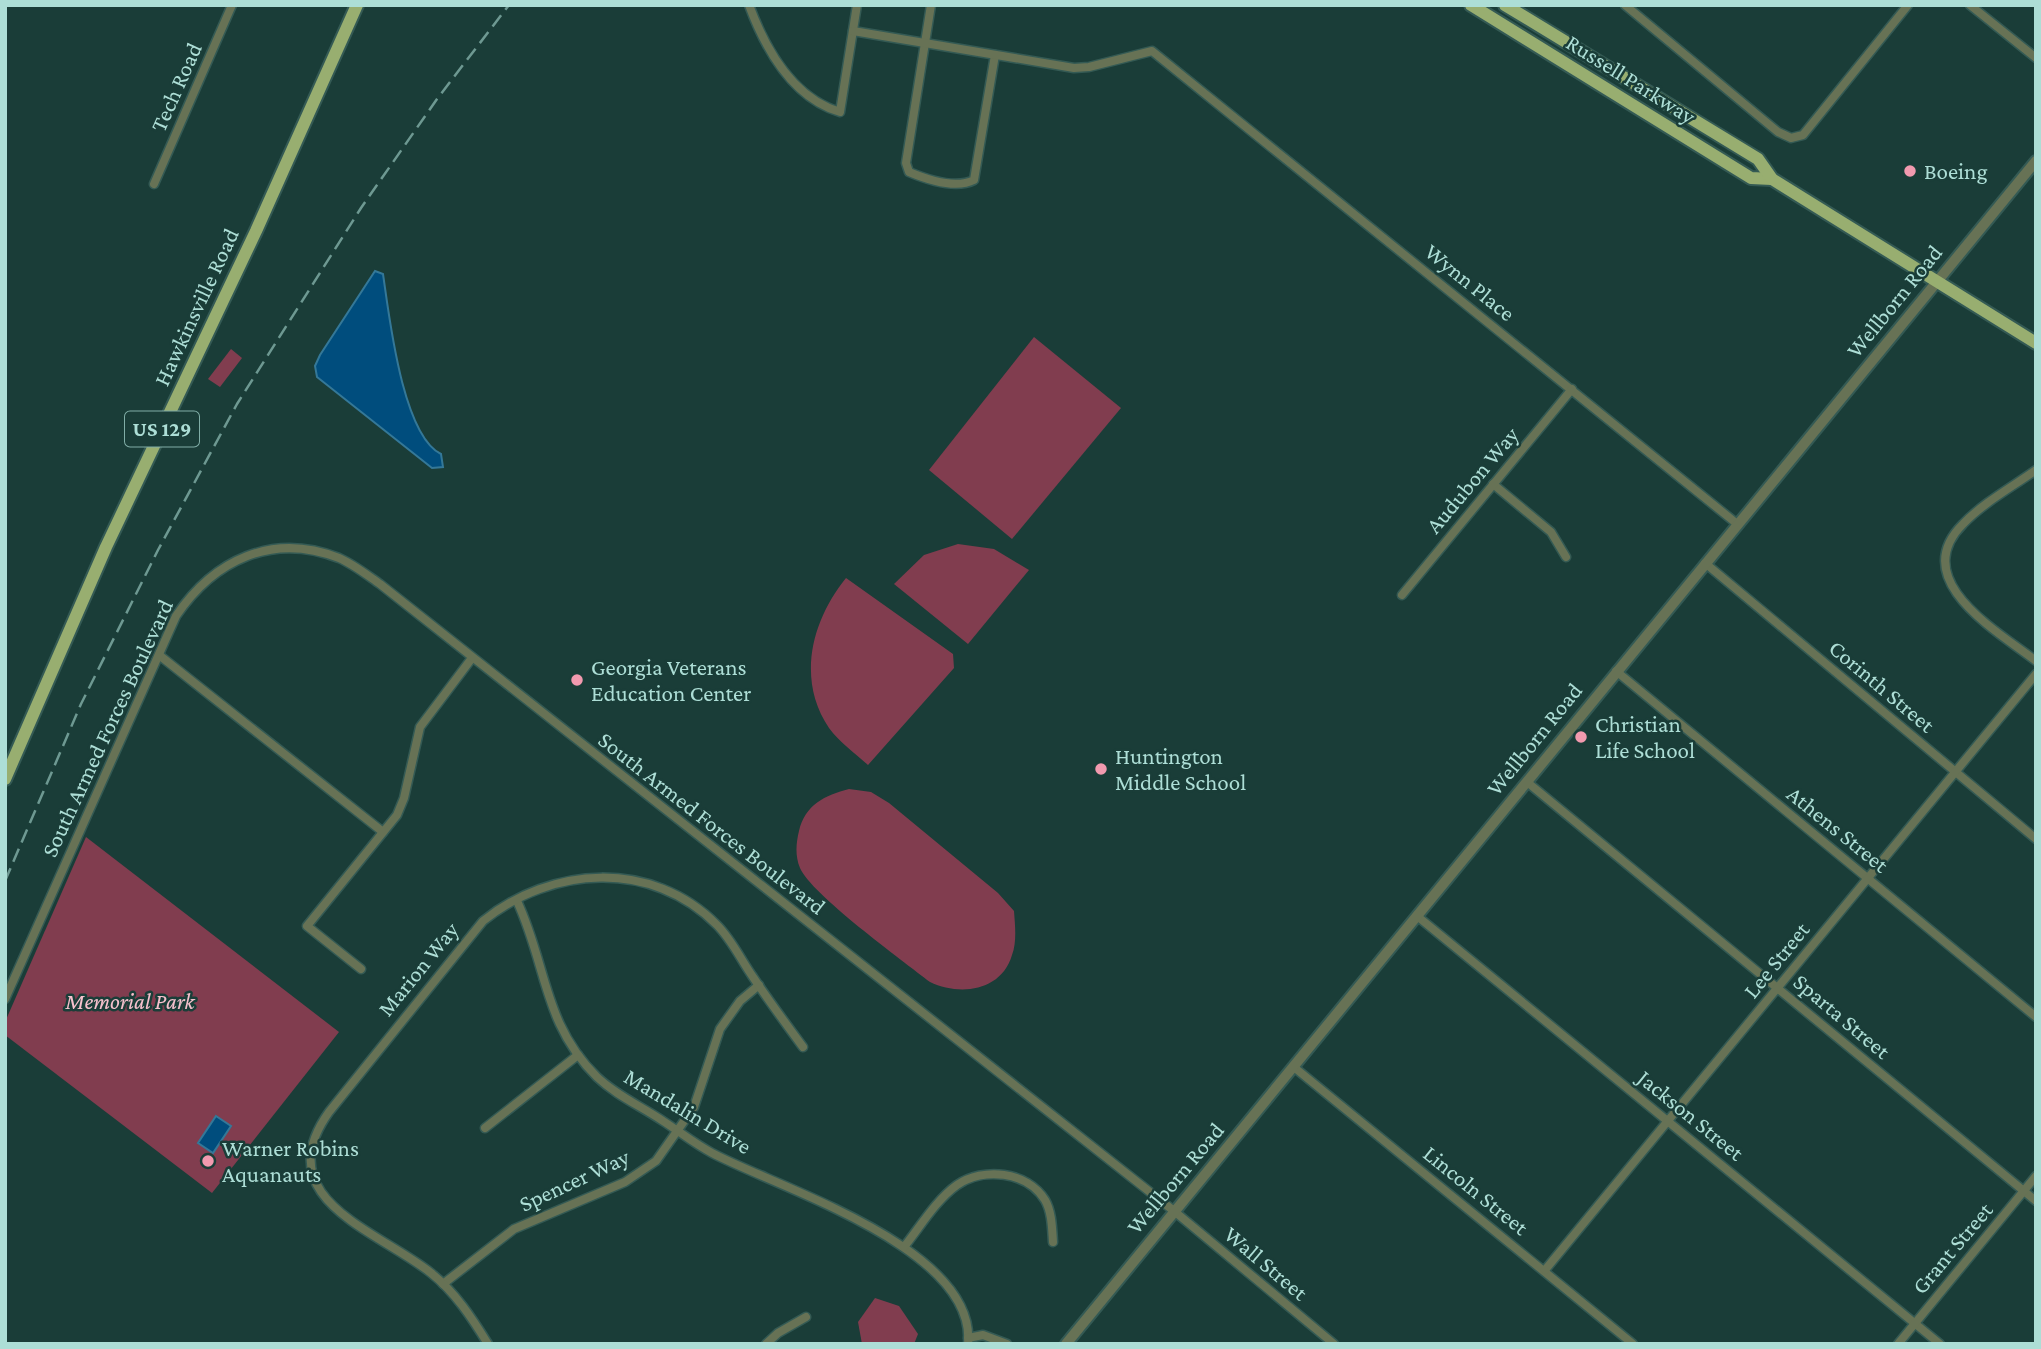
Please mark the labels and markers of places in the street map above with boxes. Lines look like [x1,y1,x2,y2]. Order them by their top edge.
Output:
place label: Boeing [1924,158,1988,184]
marker: Boeing [1902,163,1918,179]
place label: Georgia Veterans Education Center [591,654,751,706]
marker: Georgia Veterans Education Center [569,672,585,688]
place label: Christian Life School [1595,711,1695,763]
marker: Christian Life School [1573,729,1589,745]
place label: Huntington Middle School [1115,743,1246,795]
marker: Huntington Middle School [1093,761,1109,777]
place label: Warner Robins Aquanauts [222,1135,359,1187]
marker: Warner Robins Aquanauts [200,1153,216,1169]

